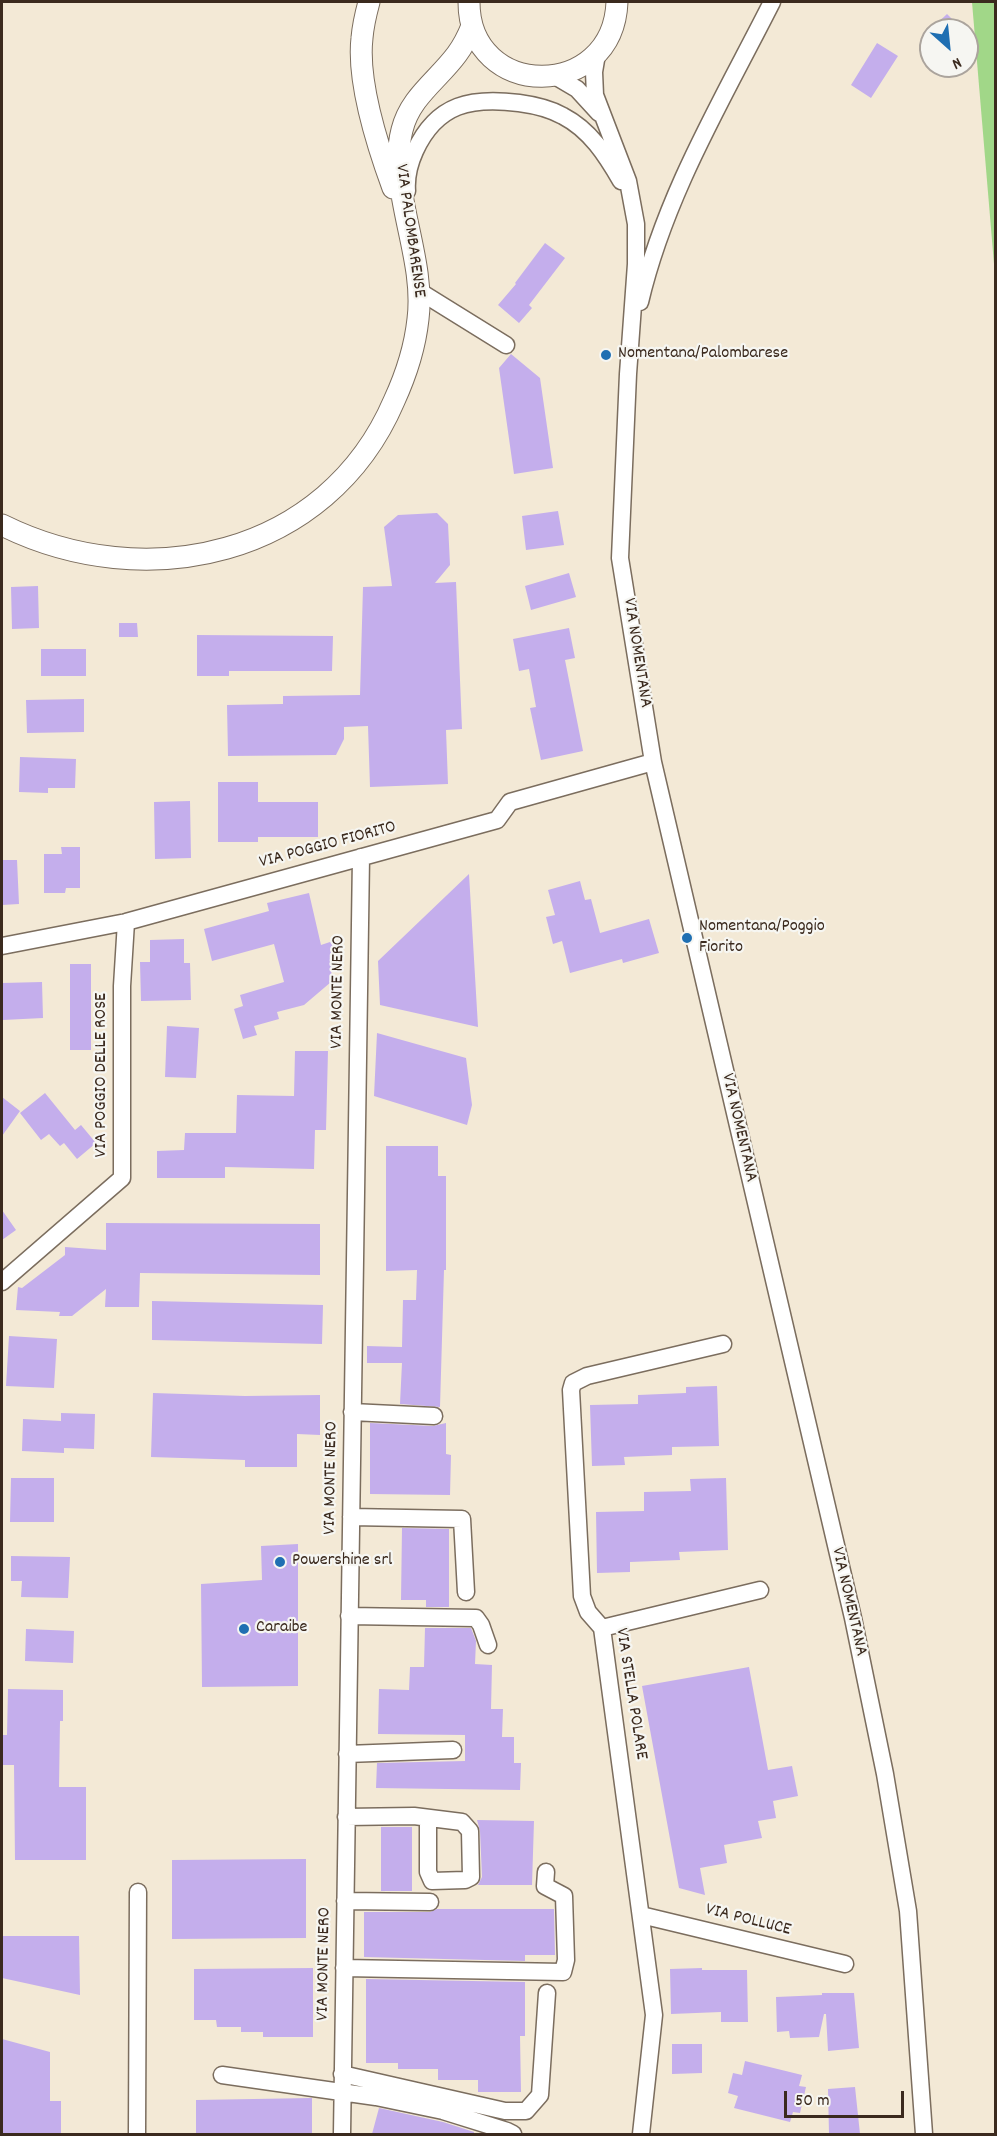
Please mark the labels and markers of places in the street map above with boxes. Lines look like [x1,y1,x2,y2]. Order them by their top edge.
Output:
place label: Nomentana/Palombarese [618,344,788,366]
marker: Nomentana/Palombarese [599,348,613,362]
place label: Nomentana/Poggio Fiorito [699,917,825,960]
marker: Nomentana/Poggio Fiorito [680,931,694,945]
place label: Powershine srl [292,1551,392,1573]
marker: Powershine srl [273,1555,287,1569]
place label: Caraibe [256,1618,307,1640]
marker: Caraibe [237,1622,251,1636]

